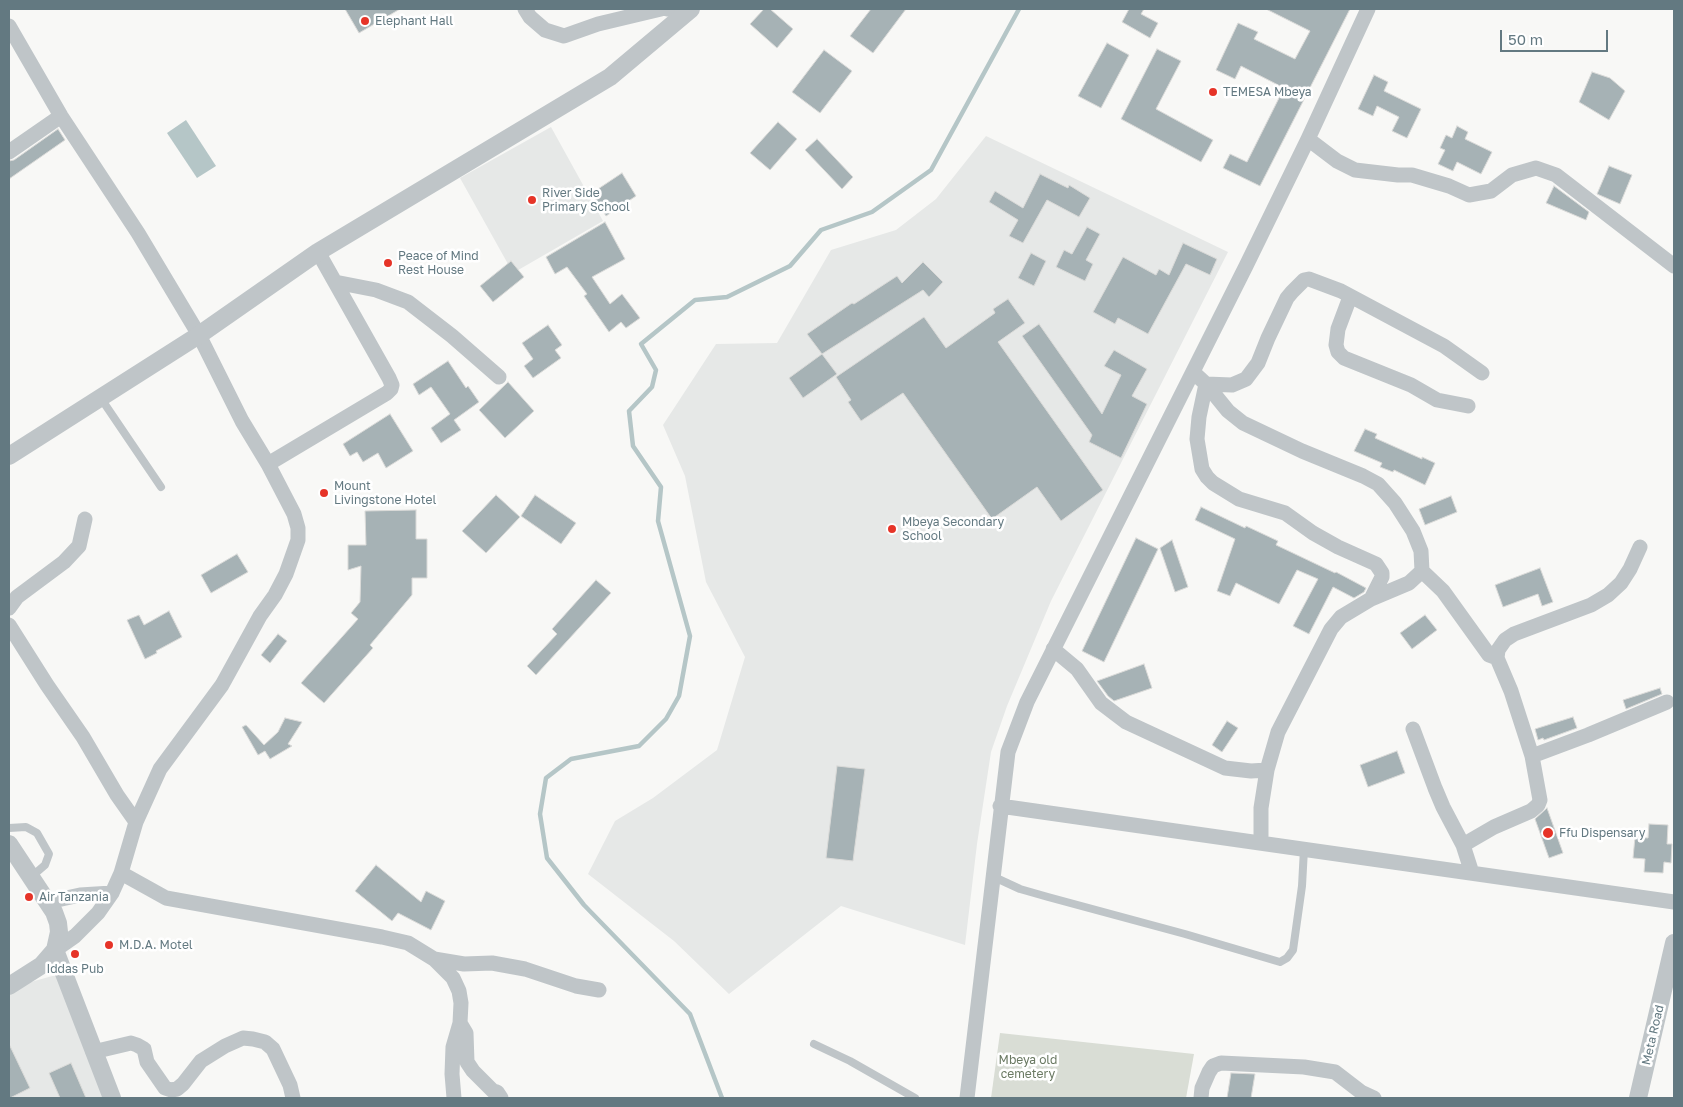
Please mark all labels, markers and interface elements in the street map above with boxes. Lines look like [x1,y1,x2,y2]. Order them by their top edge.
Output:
place label: Elephant Hall [375,14,453,28]
marker: Elephant Hall [359,15,371,27]
scale bar [1503,20,1610,52]
text: 50 m [1508,30,1543,48]
place label: TEMESA Mbeya [1223,85,1312,99]
marker: TEMESA Mbeya [1207,86,1219,98]
place label: River Side Primary School [542,186,630,214]
marker: River Side Primary School [526,194,538,206]
place label: Peace of Mind Rest House [398,249,479,277]
marker: Peace of Mind Rest House [382,257,394,269]
place label: Mount Livingstone Hotel [334,479,436,507]
marker: Mount Livingstone Hotel [318,487,330,499]
place label: Mbeya Secondary School [902,515,1004,543]
marker: Mbeya Secondary School [886,523,898,535]
marker: Ffu Dispensary [1541,826,1555,840]
place label: Ffu Dispensary [1559,826,1645,840]
place label: Air Tanzania [39,890,109,904]
marker: Air Tanzania [23,891,35,903]
place label: M.D.A. Motel [119,938,193,952]
marker: M.D.A. Motel [103,939,115,951]
marker: Iddas Pub [69,948,81,960]
place label: Iddas Pub [46,962,104,976]
street label: Meta Road [1639,1004,1667,1066]
park label: Mbeya old cemetery [999,1053,1057,1081]

